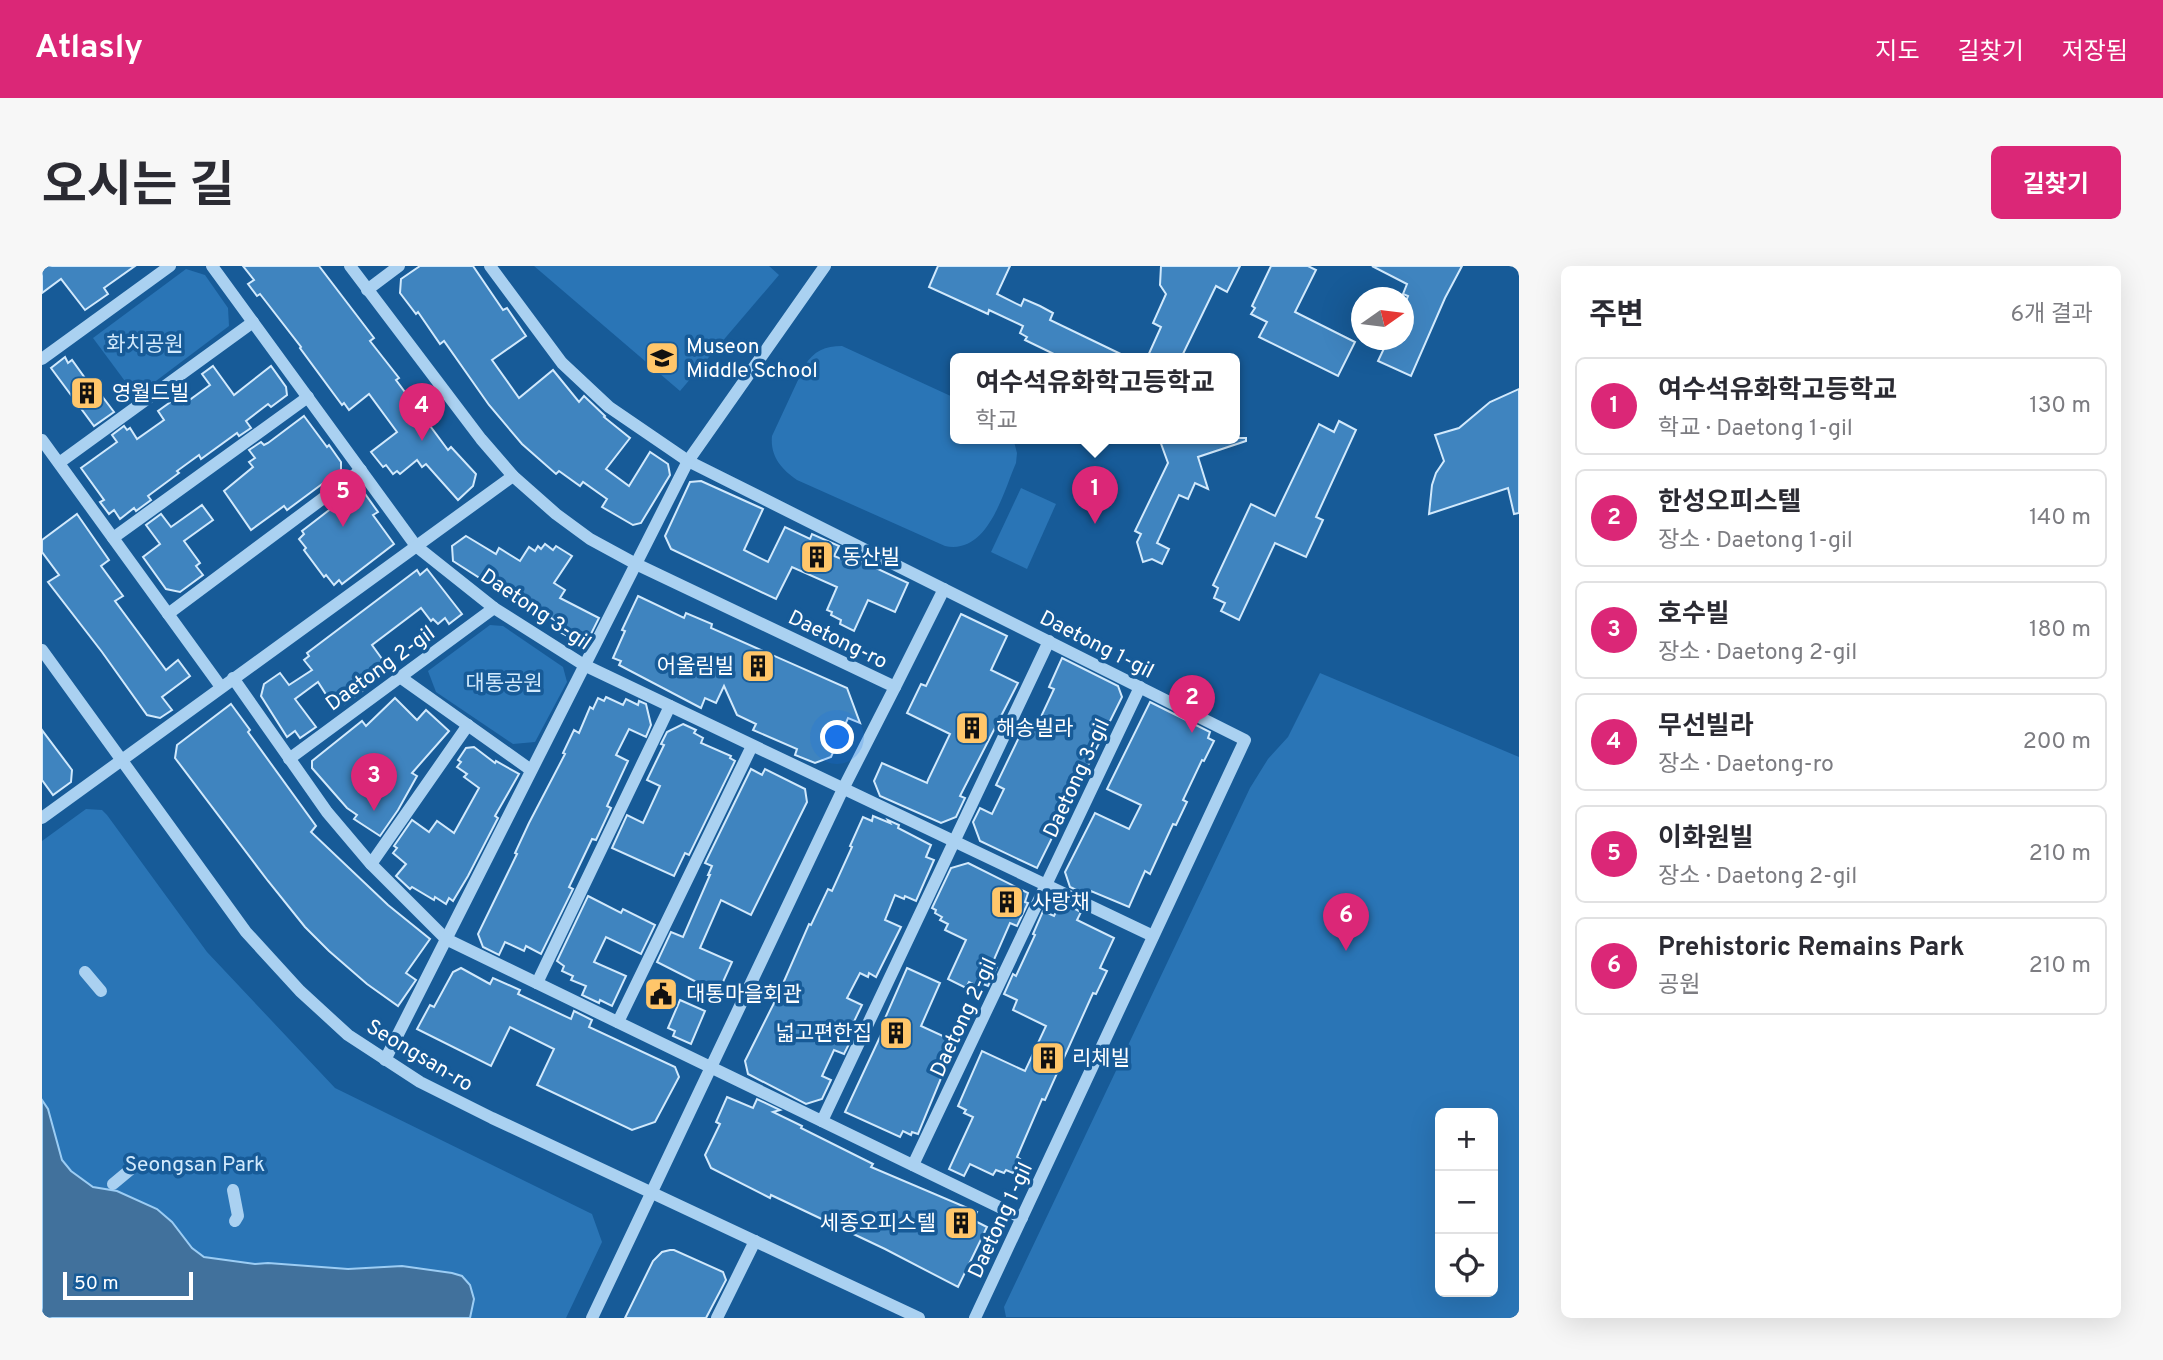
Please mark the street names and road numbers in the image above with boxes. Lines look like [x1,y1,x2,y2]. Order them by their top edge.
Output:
street label: Daetong 3-gil [474,563,596,657]
street label: Daetong-ro [783,605,892,676]
street label: Daetong 1-gil [1035,605,1158,686]
street label: Daetong 2-gil [321,620,441,718]
street label: Daetong 3-gil [1038,715,1117,843]
street label: Daetong 2-gil [925,954,1004,1082]
street label: Seongsan-ro [361,1014,478,1099]
street label: Daetong 1-gil [963,1158,1040,1283]

